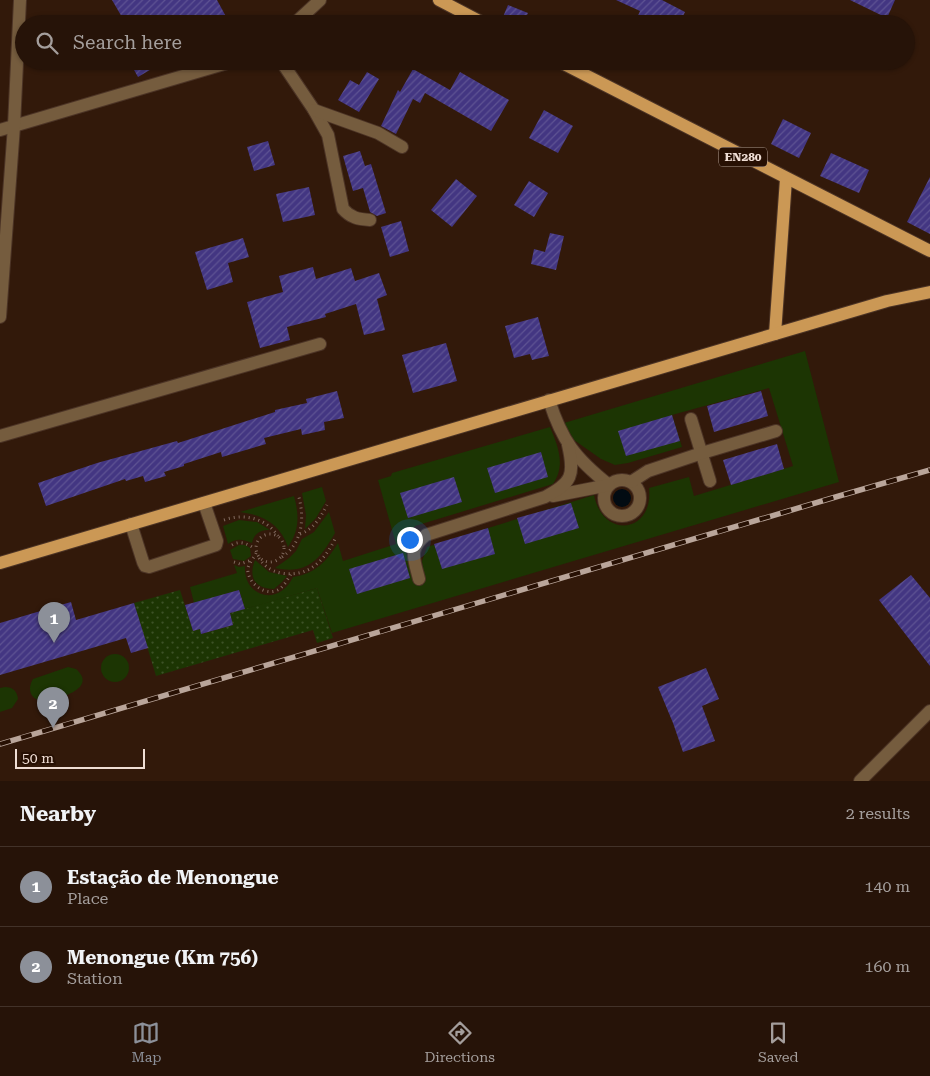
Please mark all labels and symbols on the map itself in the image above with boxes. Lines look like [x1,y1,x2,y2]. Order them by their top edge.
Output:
road number: EN280 [719,148,767,166]
your location [397,527,423,553]
pin: 1 [38,602,70,643]
pin: 2 [37,687,69,728]
scale bar [15,746,145,769]

